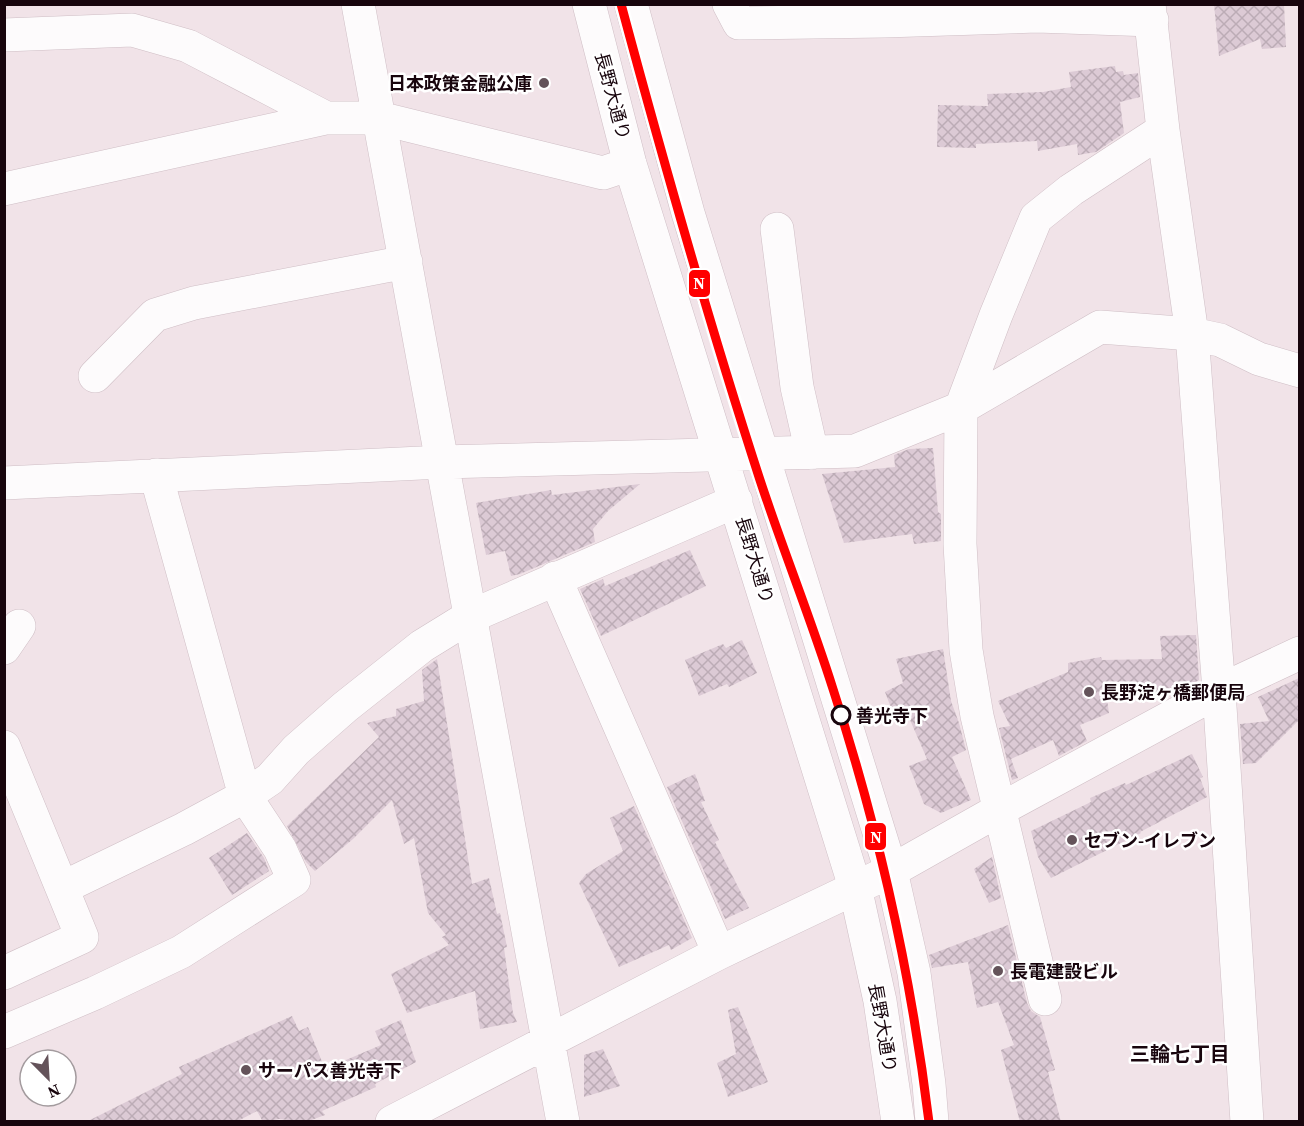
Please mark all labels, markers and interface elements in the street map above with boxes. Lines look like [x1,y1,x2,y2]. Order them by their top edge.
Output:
street label: 長野大通り [589,49,637,143]
place label: 日本政策金融公庫 [388,71,532,96]
marker: 日本政策金融公庫 [537,76,551,90]
line badge: N [688,269,711,298]
text: N [693,272,705,294]
street label: 長野大通り [730,513,780,607]
place label: 長野淀ヶ橋郵便局 [1101,680,1245,705]
marker: 長野淀ヶ橋郵便局 [1082,685,1096,699]
place label: 善光寺下 [856,703,928,728]
marker: 善光寺下 [831,705,851,725]
line badge: N [864,822,887,851]
text: N [870,826,882,848]
place label: セブン-イレブン [1084,828,1216,853]
marker: セブン-イレブン [1065,833,1079,847]
place label: 長電建設ビル [1010,959,1118,984]
marker: 長電建設ビル [991,964,1005,978]
street label: 長野大通り [863,982,903,1074]
district label: 三輪七丁目 [1130,1040,1230,1068]
north arrow [18,1048,78,1108]
place label: サーパス善光寺下 [258,1058,402,1083]
marker: サーパス善光寺下 [239,1063,253,1077]
text: N [44,1079,64,1104]

